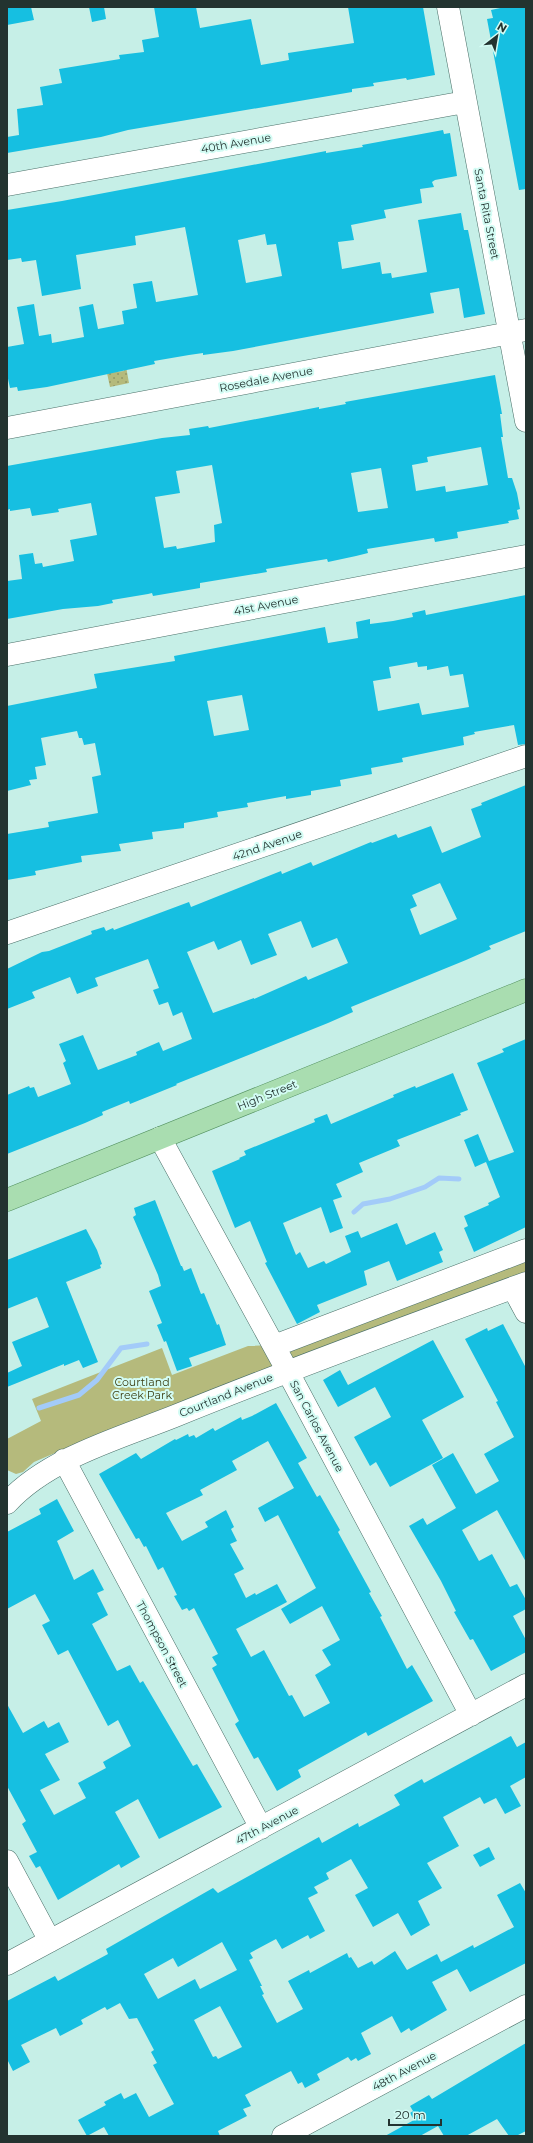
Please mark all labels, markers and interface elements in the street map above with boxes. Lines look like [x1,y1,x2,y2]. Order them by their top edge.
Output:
north arrow [477,16,517,56]
text: N [495,19,510,36]
street label: 40th Avenue [200,130,273,156]
street label: Santa Rita Street [471,168,503,261]
street label: Rosedale Avenue [218,363,314,395]
street label: 41st Avenue [233,592,300,618]
street label: 42nd Avenue [230,826,304,863]
street label: High Street [235,1077,299,1113]
street label: Courtland Avenue [177,1370,275,1420]
park label: Courtland Creek Park [112,1375,172,1402]
street label: San Carlos Avenue [287,1378,347,1475]
street label: Thompson Street [133,1598,191,1690]
street label: 47th Avenue [233,1802,301,1847]
street label: 48th Avenue [370,2048,439,2094]
scale bar [389,2101,441,2127]
text: 20 m [395,2107,426,2122]

